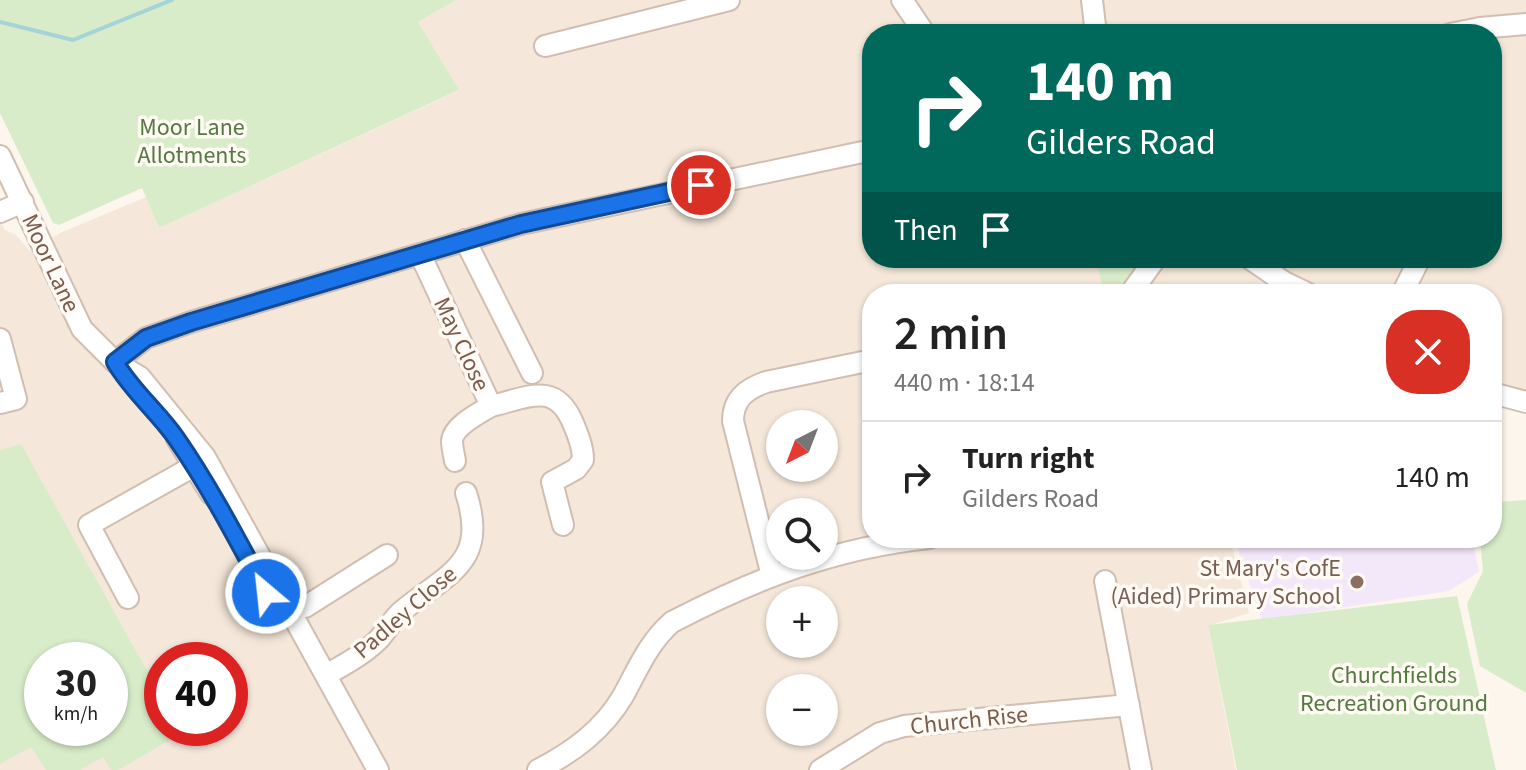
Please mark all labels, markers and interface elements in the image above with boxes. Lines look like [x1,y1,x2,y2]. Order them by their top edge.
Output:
text: 140 m [1026,43,1174,122]
icon: right [894,56,998,160]
park label: Moor Lane Allotments [138,110,246,173]
text: Gilders Road [1026,117,1216,168]
pin [667,151,735,219]
icon: arrive [679,163,723,207]
street label: Moor Lane [12,208,89,318]
icon: arrive [974,208,1018,252]
text: Then [894,209,958,252]
street label: May Close [424,291,499,397]
text: 2 min [894,300,1008,368]
button: close [1386,310,1470,394]
text: 440 m · 18:14 [894,364,1035,401]
north arrow [766,410,838,482]
map controls [766,410,838,746]
text: Turn right [962,437,1094,480]
icon: right [894,455,938,499]
text: 140 m [1394,456,1470,499]
text: Gilders Road [962,480,1099,517]
button: search [766,498,838,570]
position arrow [224,551,308,635]
place label: St Mary's CofE (Aided) Primary School [1110,551,1341,614]
street label: Padley Close [346,558,465,667]
marker: St Mary's CofE (Aided) Primary School [1348,573,1366,591]
button: + [766,586,838,658]
speed limit sign: 40 [144,642,248,746]
text: 30 [55,655,97,712]
park label: Churchfields Recreation Ground [1300,658,1488,721]
button: − [766,674,838,746]
street label: Church Rise [908,697,1030,744]
text: km/h [54,700,98,728]

